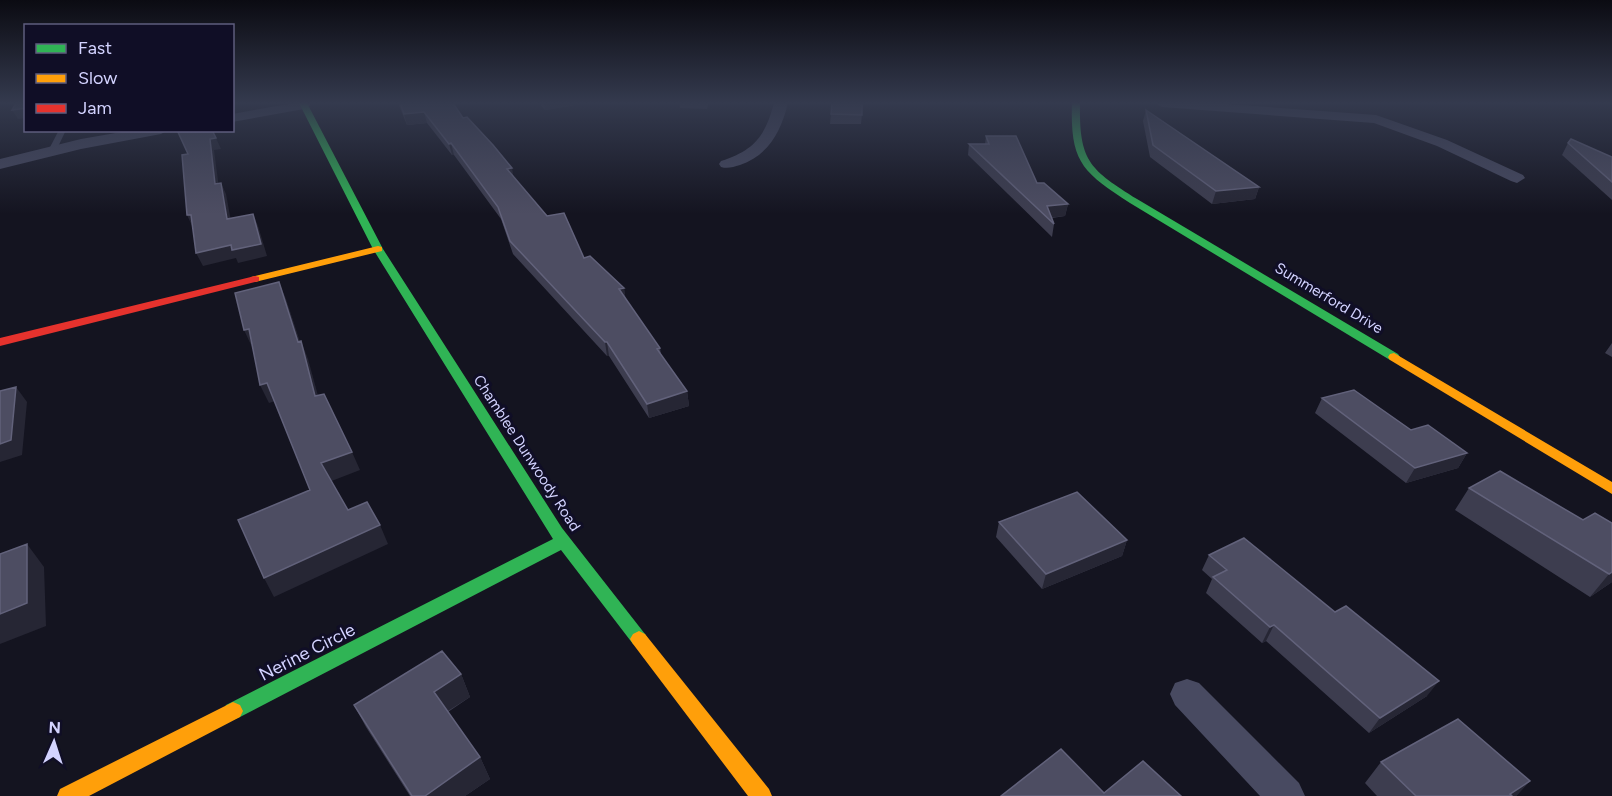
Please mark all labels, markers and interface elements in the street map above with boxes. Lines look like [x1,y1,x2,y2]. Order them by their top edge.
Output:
legend [24,24,234,132]
text: Fast [78,37,112,59]
text: Slow [78,67,117,89]
text: Jam [78,97,112,119]
street label: Summerford Drive [1272,259,1386,337]
street label: Chamblee Dunwoody Road [470,372,584,534]
street label: Nerine Circle [255,618,359,686]
north arrow [24,712,84,772]
text: N [48,718,61,737]

